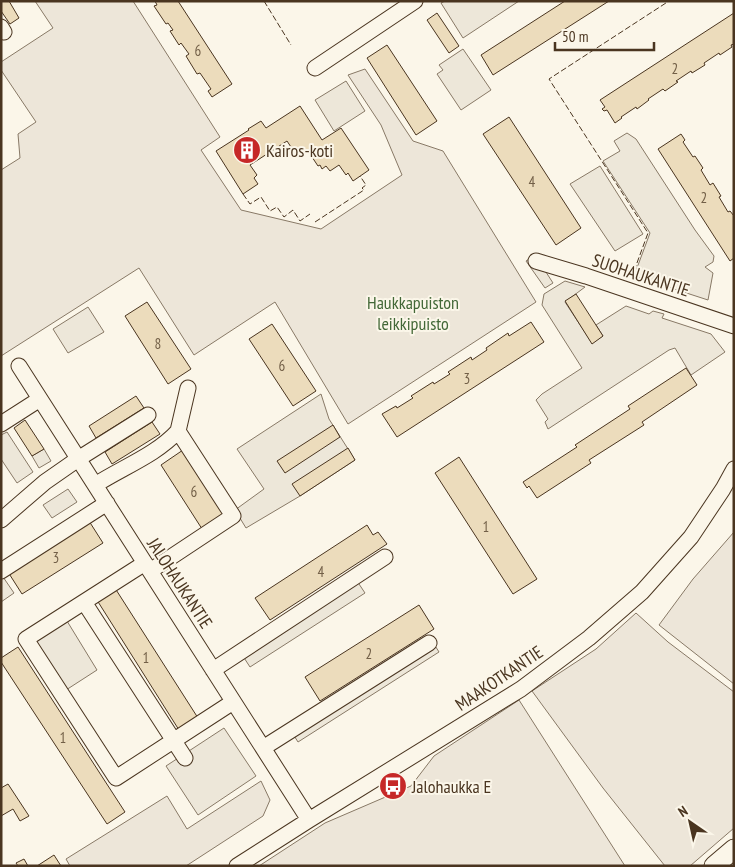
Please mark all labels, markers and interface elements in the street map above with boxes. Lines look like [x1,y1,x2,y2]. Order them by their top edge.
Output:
scale bar [555,20,654,52]
text: 50 m [562,27,588,46]
house number: 6 [195,41,202,60]
house number: 2 [672,59,678,78]
building icon: Kairos-koti [232,135,262,165]
place label: Kairos-koti [266,139,333,162]
house number: 4 [529,172,536,191]
house number: 2 [701,188,707,207]
street label: SUOHAUKANTIE [589,248,693,302]
park label: Haukkapuiston leikkipuisto [367,291,459,335]
house number: 8 [155,334,161,353]
house number: 6 [279,356,286,375]
house number: 3 [464,369,470,388]
house number: 6 [191,482,198,501]
house number: 1 [483,517,489,536]
street label: JALOHAUKANTIE [142,533,218,633]
house number: 3 [53,548,59,567]
house number: 4 [318,562,325,581]
street label: MAAKOTKANTIE [451,640,547,716]
house number: 2 [366,644,372,663]
house number: 1 [143,648,149,667]
house number: 1 [60,728,66,747]
bus stop icon: Jalohaukka E [378,771,408,801]
place label: Jalohaukka E [411,775,491,798]
north arrow [665,797,715,847]
text: N [675,802,691,821]

